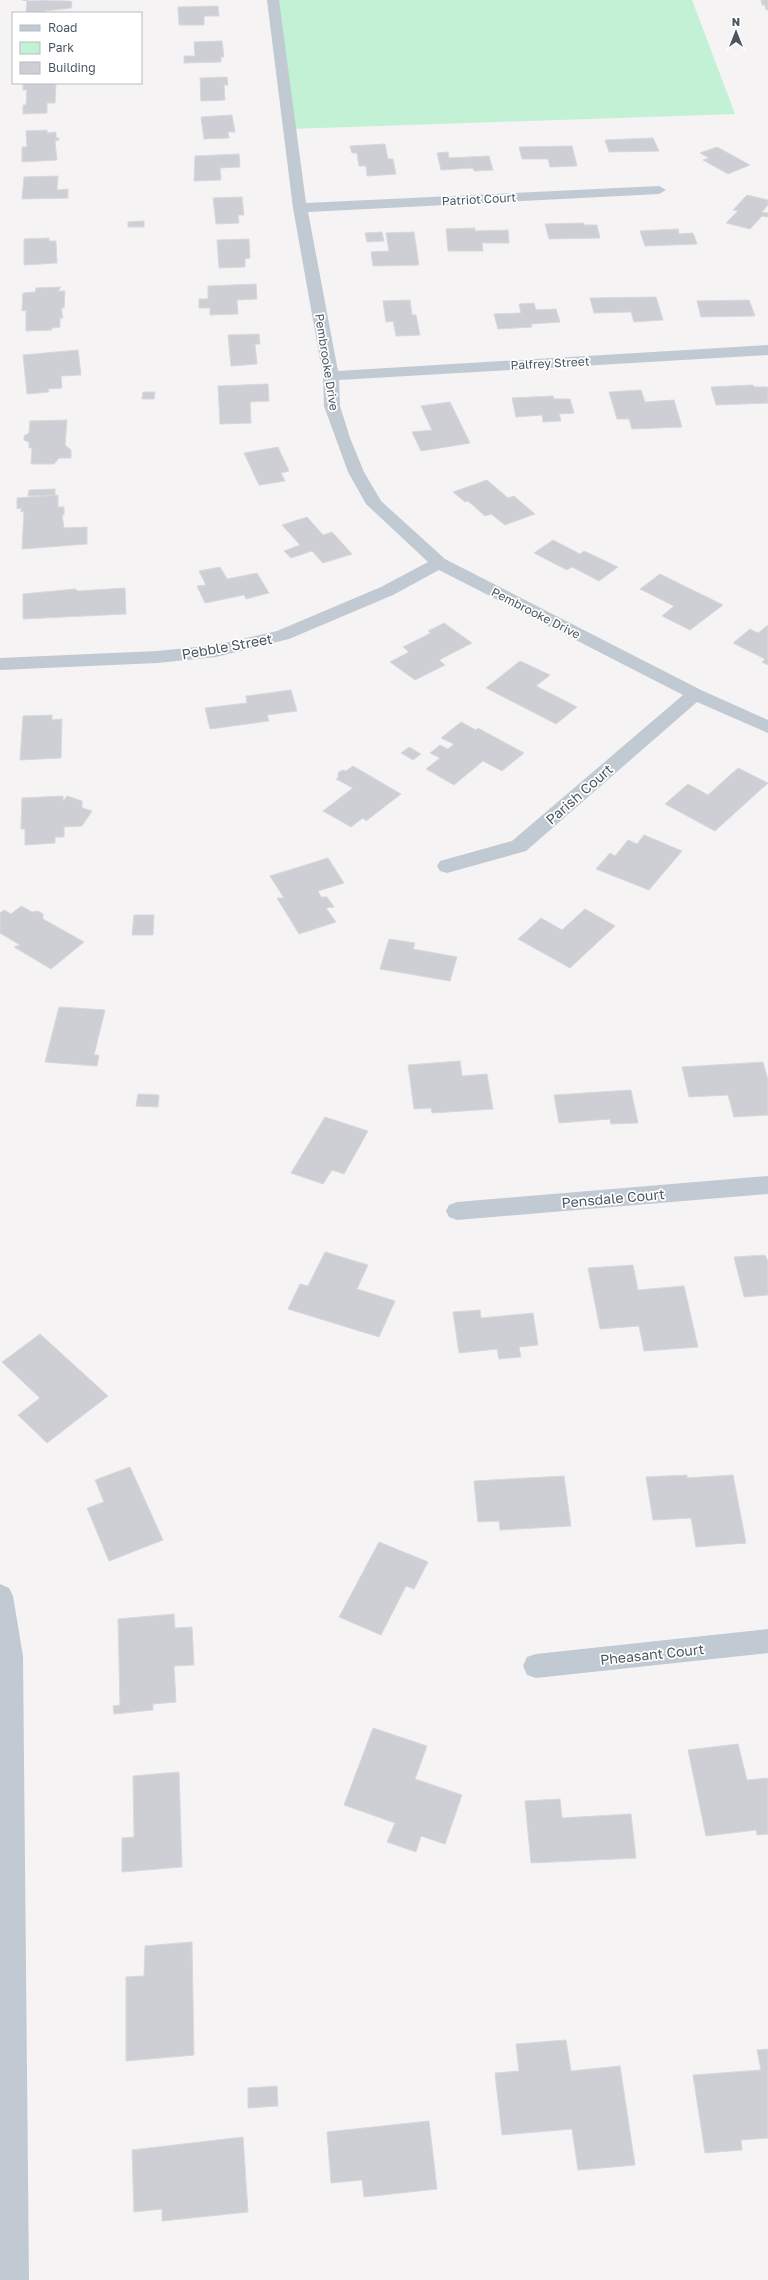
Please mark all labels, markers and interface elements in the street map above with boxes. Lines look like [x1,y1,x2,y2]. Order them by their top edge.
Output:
legend [12,12,142,84]
north arrow [716,12,756,52]
text: N [732,15,740,28]
text: Road [48,20,77,35]
text: Park [48,40,74,55]
text: Building [48,60,96,75]
street label: Patriot Court [441,190,517,208]
street label: Pembrooke Drive [312,312,342,412]
street label: Palfrey Street [510,353,590,373]
street label: Pembrooke Drive [489,584,583,642]
street label: Pebble Street [180,630,274,662]
street label: Parish Court [542,760,616,828]
street label: Pensdale Court [561,1185,665,1211]
street label: Pheasant Court [599,1640,705,1668]

